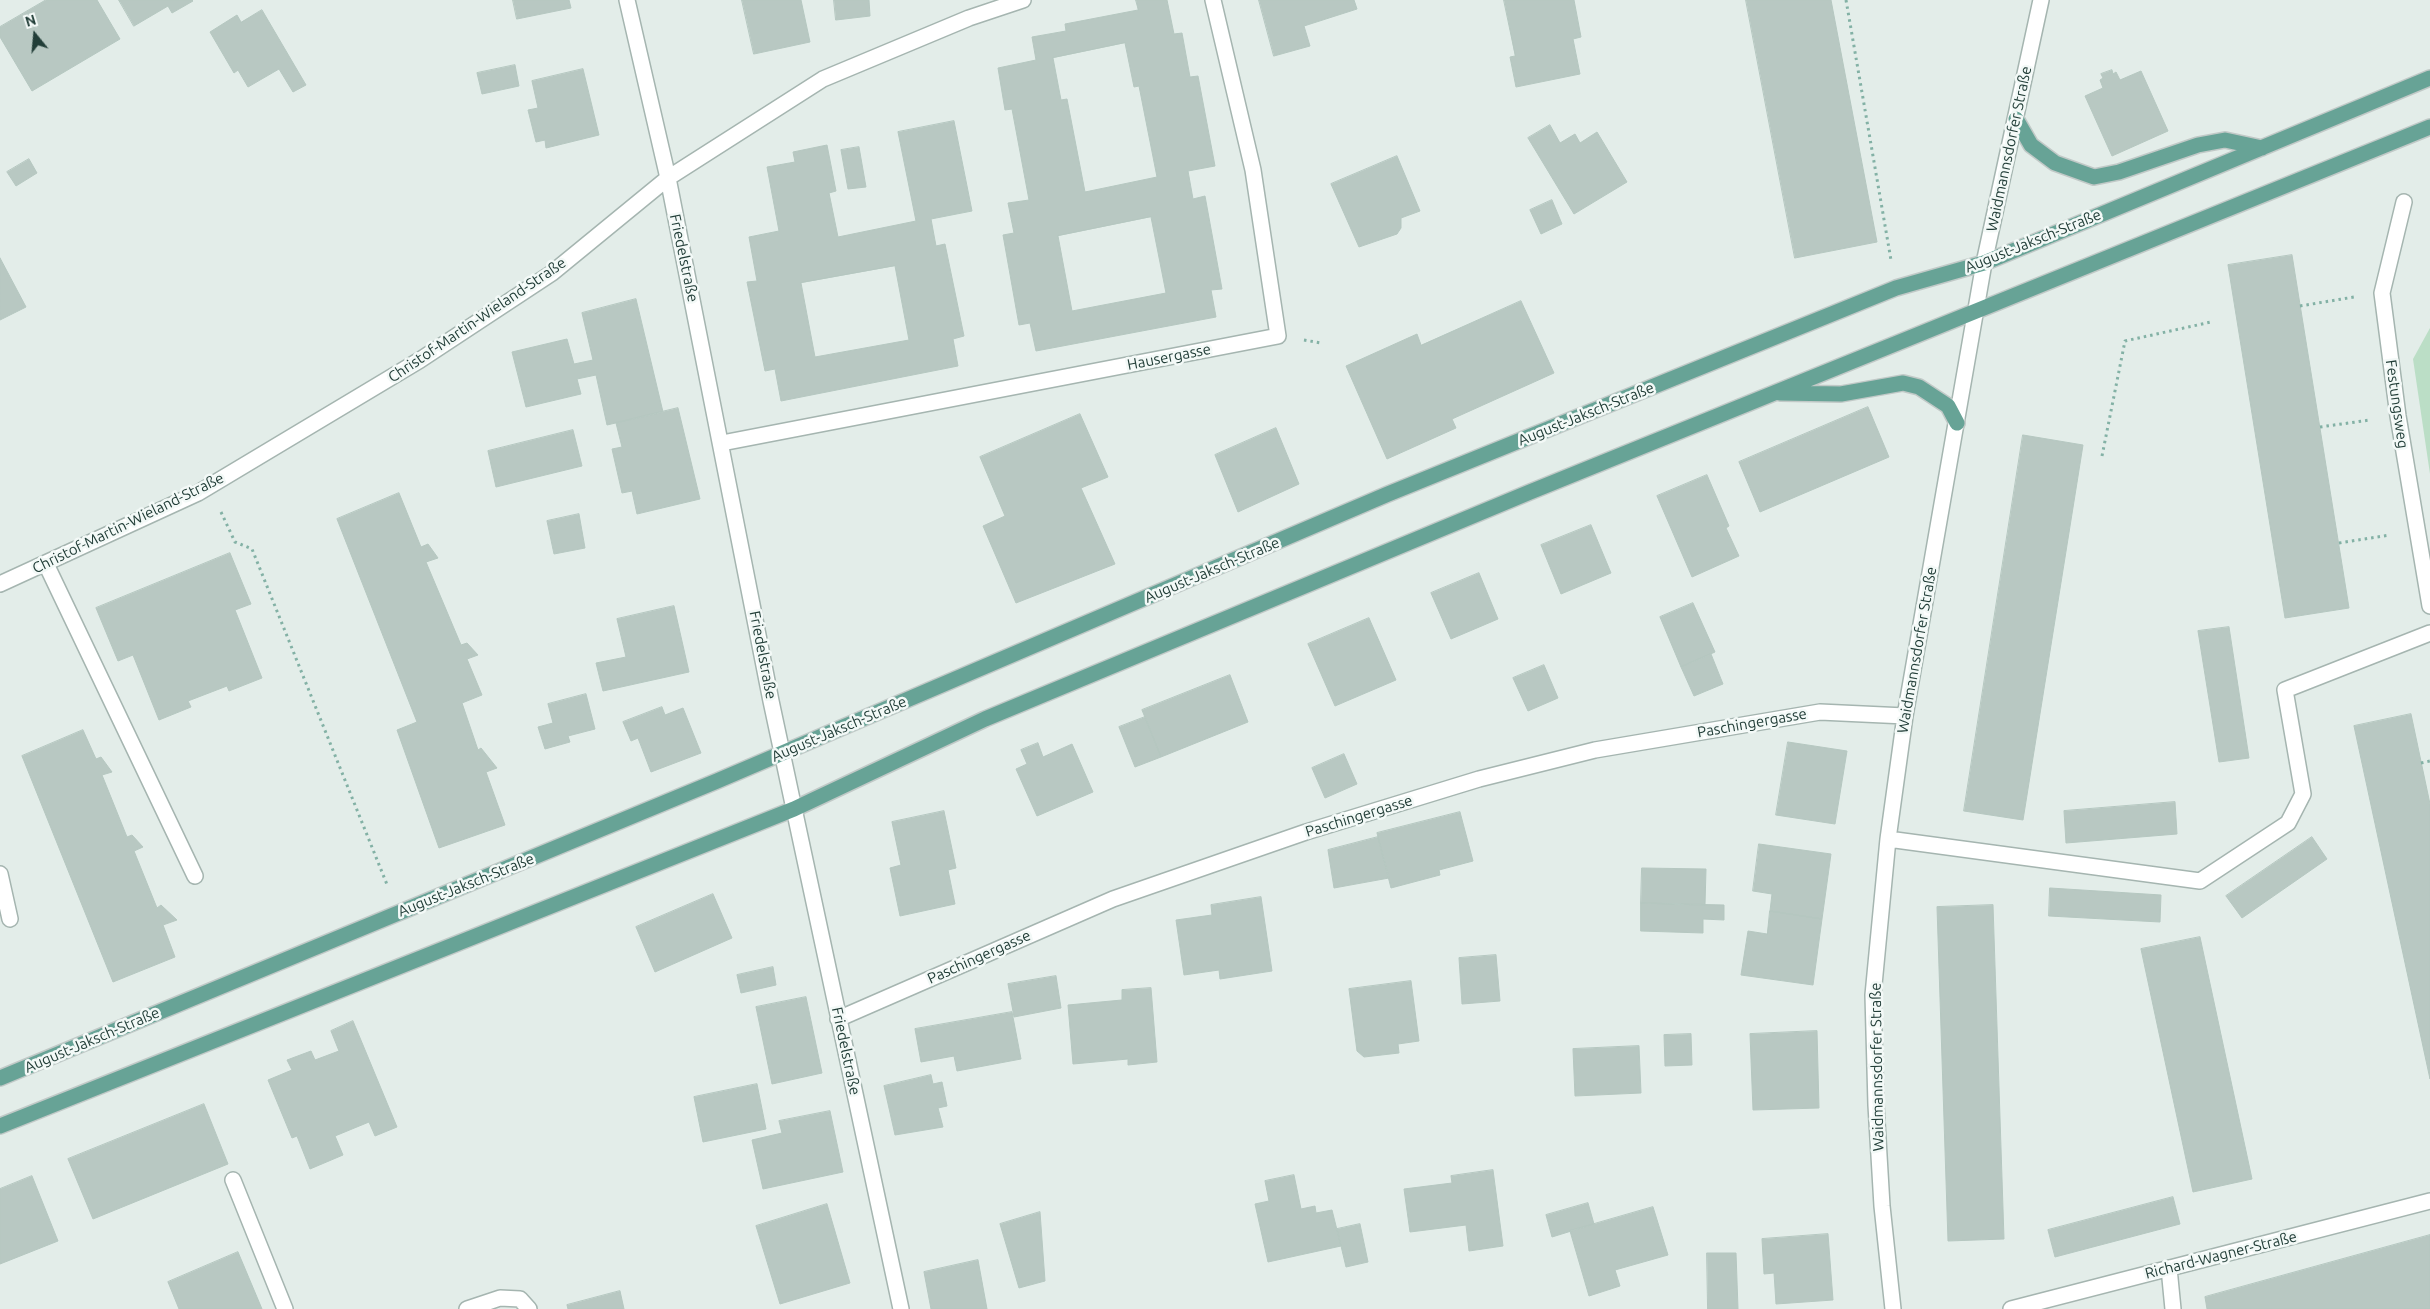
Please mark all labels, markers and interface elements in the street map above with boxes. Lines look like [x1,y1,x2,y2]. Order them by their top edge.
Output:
north arrow [10,10,60,60]
text: N [23,11,38,30]
street label: Waidmannsdorfer Straße [1983,65,2035,233]
street label: August-Jaksch-Straße [1962,205,2104,277]
street label: Friedelstraße [666,212,702,304]
street label: Christof-Martin-Wieland-Straße [385,254,569,386]
street label: Hausergasse [1126,340,1212,374]
street label: Festungsweg [2382,359,2412,449]
street label: August-Jaksch-Straße [1515,378,1657,450]
street label: Christof-Martin-Wieland-Straße [29,469,227,577]
street label: August-Jaksch-Straße [1142,533,1282,607]
street label: Waidmannsdorfer Straße [1893,565,1941,735]
street label: Friedelstraße [746,609,780,701]
street label: August-Jaksch-Straße [769,692,909,766]
street label: Paschingergasse [1696,704,1808,742]
street label: Paschingergasse [1303,791,1415,841]
street label: August-Jaksch-Straße [395,849,537,921]
street label: Paschingergasse [925,926,1033,988]
street label: Waidmannsdorfer Straße [1867,982,1887,1152]
street label: August-Jaksch-Straße [22,1003,162,1077]
street label: Friedelstraße [828,1005,864,1097]
street label: Richard-Wagner-Straße [2143,1227,2299,1283]

